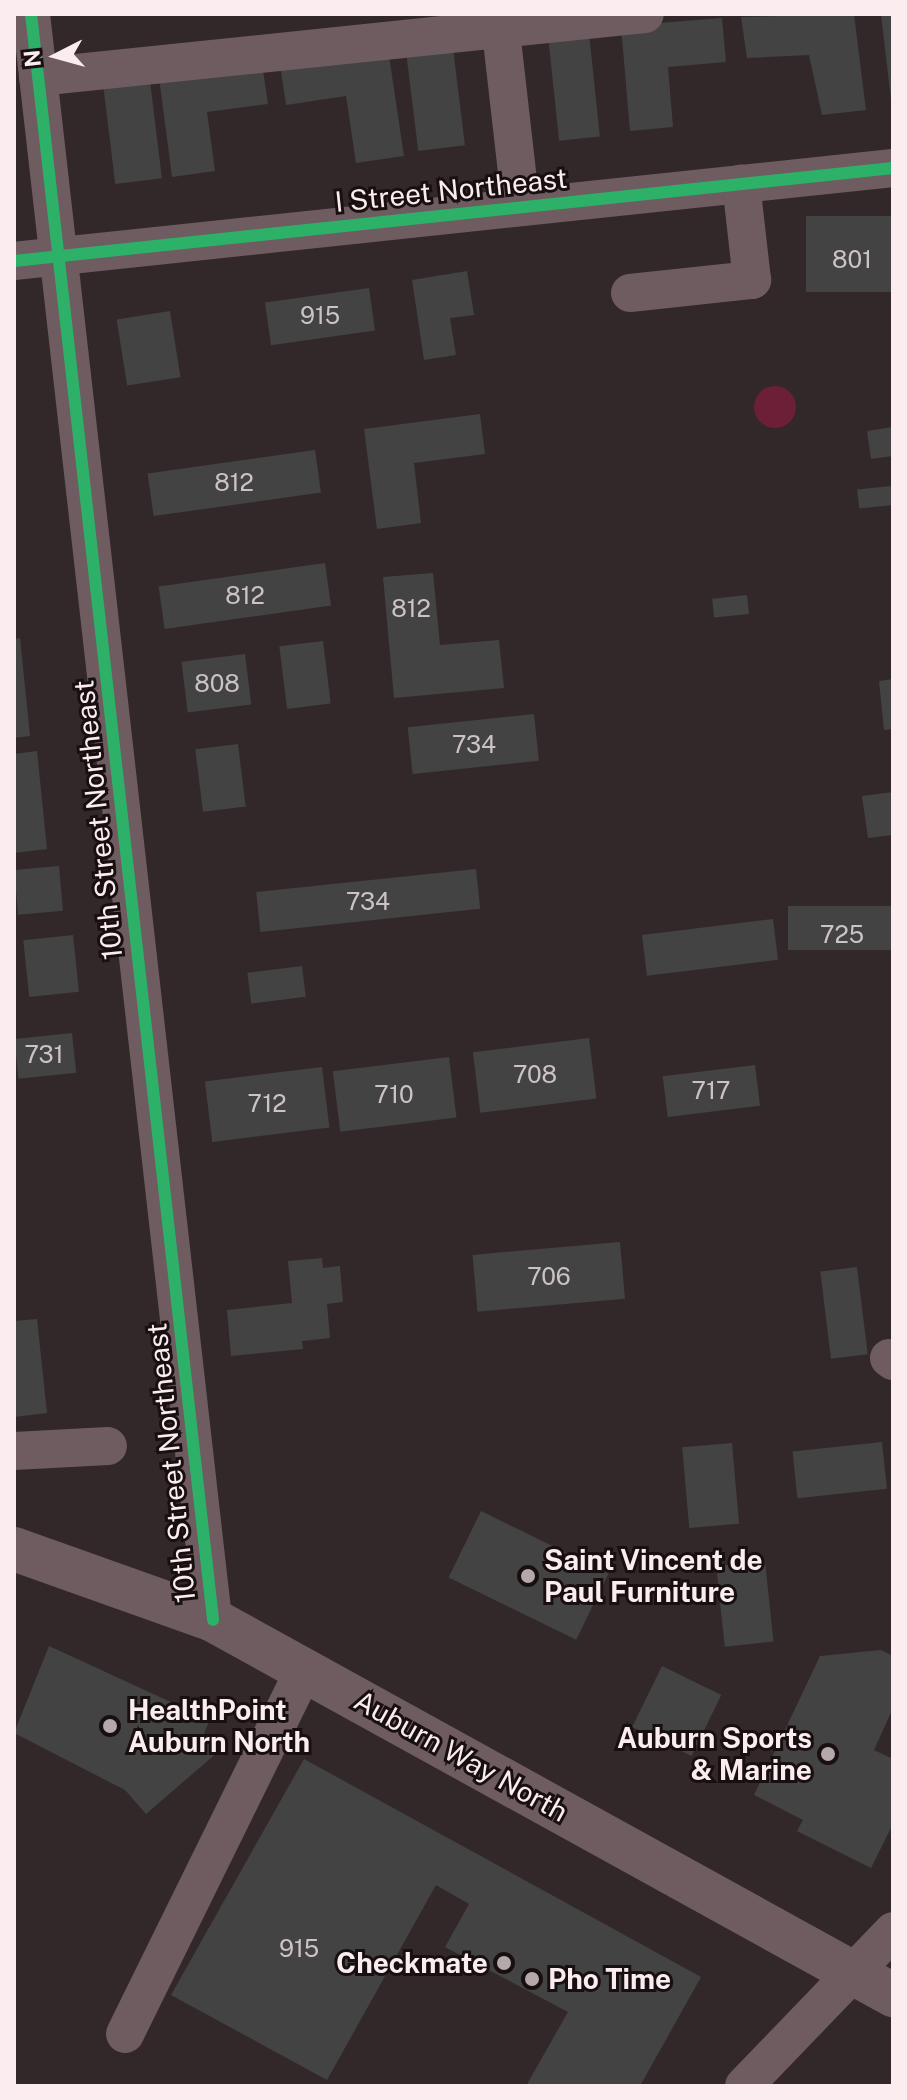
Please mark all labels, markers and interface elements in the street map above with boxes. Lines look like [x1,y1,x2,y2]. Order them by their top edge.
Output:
north arrow [16,16,96,96]
text: N [18,49,46,68]
street label: I Street Northeast [333,161,569,219]
house number: 801 [832,246,872,274]
house number: 915 [300,302,340,330]
house number: 812 [214,469,254,497]
house number: 812 [225,582,265,610]
house number: 812 [391,595,431,623]
house number: 808 [194,670,240,698]
street label: 10th Street Northeast [67,678,129,962]
house number: 734 [452,731,496,759]
house number: 734 [346,888,390,916]
house number: 725 [820,921,864,949]
house number: 731 [25,1041,63,1069]
house number: 708 [513,1061,557,1089]
house number: 717 [691,1077,731,1105]
house number: 710 [374,1081,414,1109]
house number: 712 [248,1090,286,1118]
house number: 706 [527,1263,571,1291]
street label: 10th Street Northeast [140,1321,202,1605]
place label: Saint Vincent de Paul Furniture [544,1543,763,1609]
marker: Saint Vincent de Paul Furniture [519,1567,537,1585]
street label: Auburn Way North [348,1683,574,1829]
place label: HealthPoint Auburn North [128,1693,310,1759]
marker: HealthPoint Auburn North [99,1715,121,1737]
place label: Auburn Sports & Marine [617,1721,812,1787]
marker: Auburn Sports & Marine [819,1745,837,1763]
house number: 915 [279,1935,319,1963]
place label: Checkmate [336,1946,488,1980]
marker: Checkmate [495,1954,513,1972]
place label: Pho Time [548,1962,671,1996]
marker: Pho Time [523,1970,541,1988]

